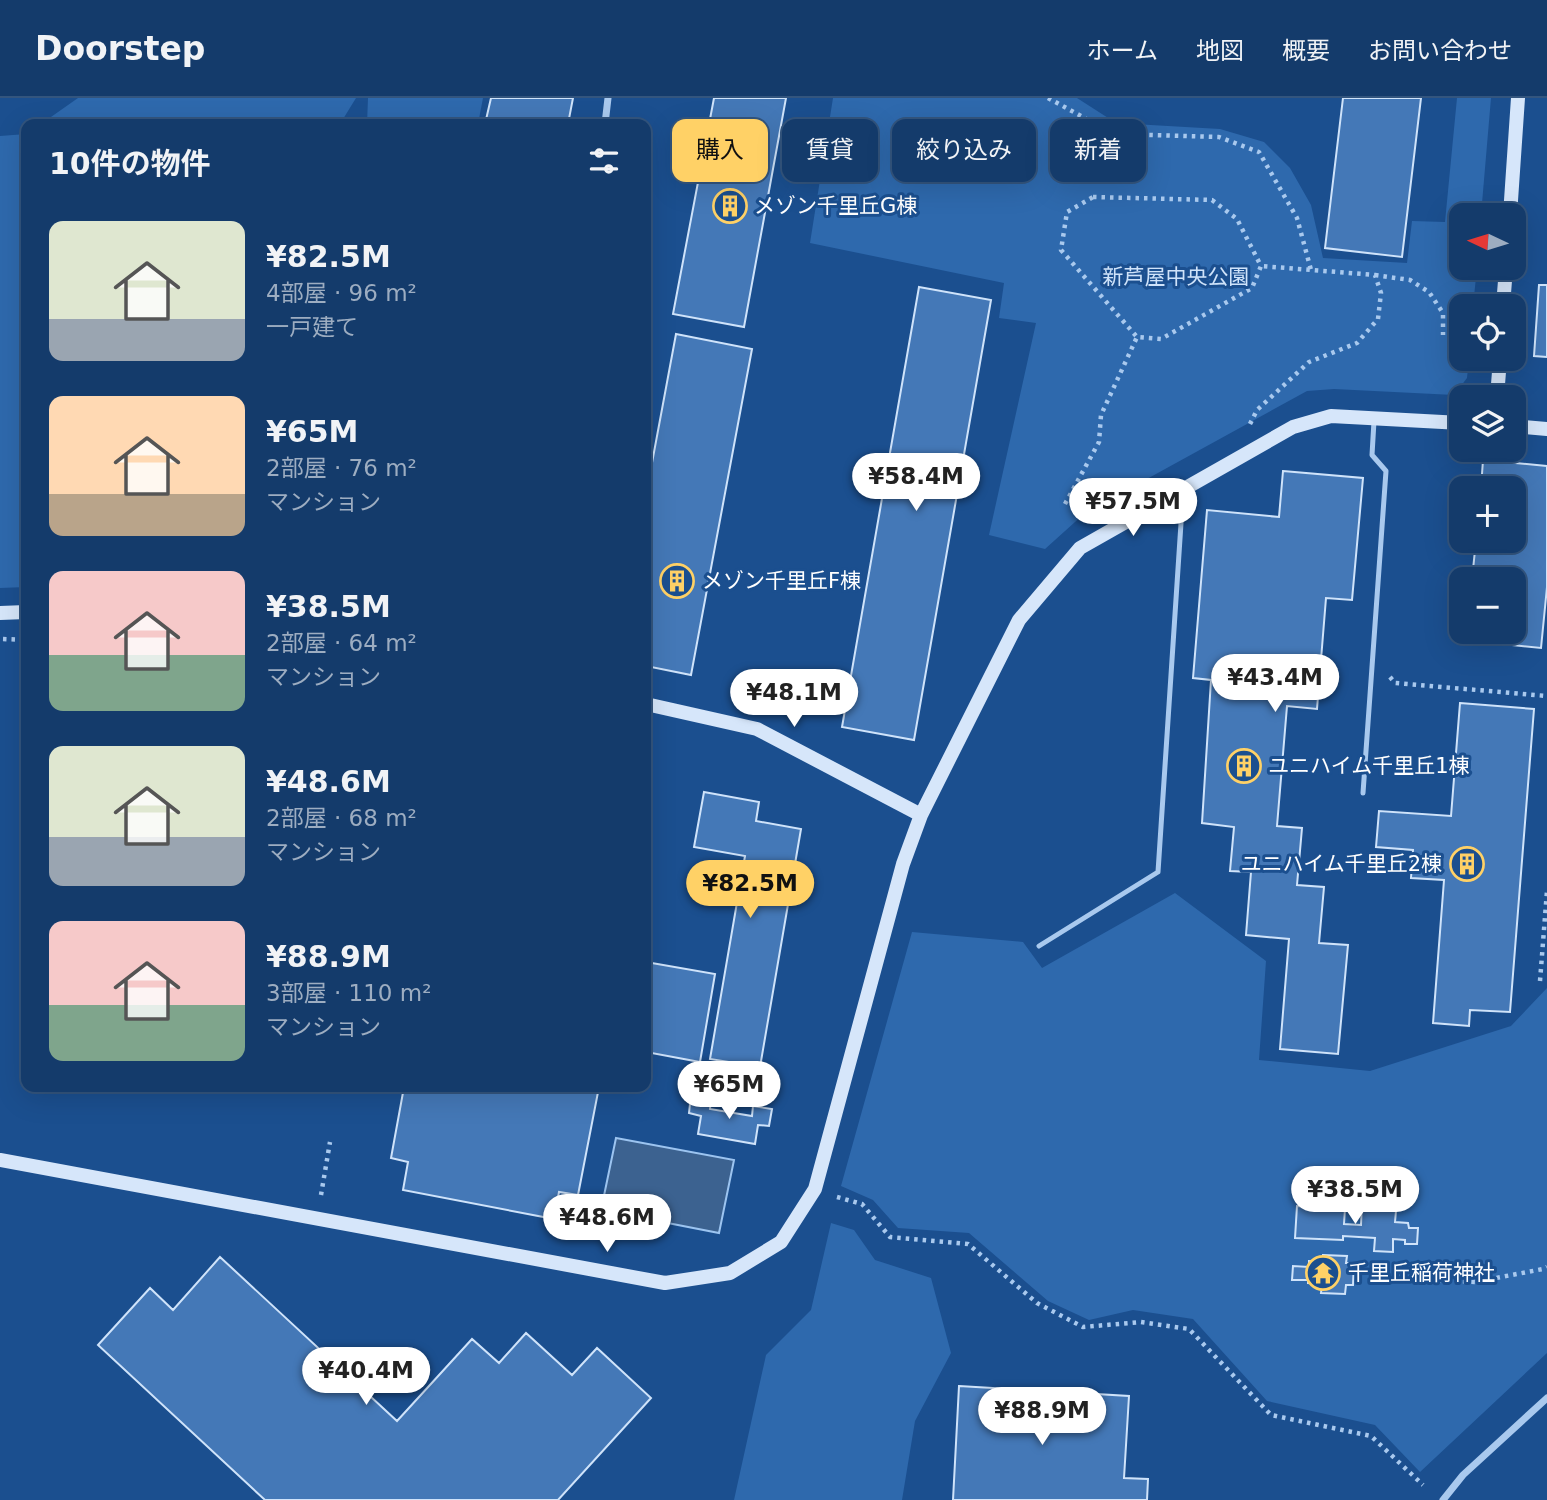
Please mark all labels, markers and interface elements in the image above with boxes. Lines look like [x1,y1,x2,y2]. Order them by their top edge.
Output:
text: Doorstep [35,29,205,68]
text: ホーム [1087,37,1158,65]
text: 地図 [1196,37,1244,65]
text: 概要 [1282,37,1330,65]
text: お問い合わせ [1368,37,1512,65]
chip: 購入 [672,119,768,182]
chip: 賃貸 [782,119,878,182]
chip: 絞り込み [892,119,1036,182]
chip: 新着 [1050,119,1146,182]
icon: filters [585,142,623,180]
text: 10件の物件 [49,146,211,181]
building icon: メゾン千里丘G棟 [711,187,749,225]
place label: メゾン千里丘G棟 [754,194,917,218]
north arrow [1449,203,1526,280]
map controls [1449,203,1526,644]
text: ¥82.5M [266,239,391,274]
icon: home [105,249,189,333]
park label: 新芦屋中央公園 [1103,265,1250,289]
text: 4部屋 · 96 m² [266,280,417,306]
button: locate [1449,294,1526,371]
text: 一戸建て [266,314,358,340]
button: layers [1449,385,1526,462]
text: ¥65M [266,414,358,449]
icon: home [105,424,189,508]
pin: ¥58.4M [859,454,973,513]
text: 2部屋 · 76 m² [266,455,417,481]
text: ¥58.4M [868,463,964,489]
button: + [1449,476,1526,553]
pin: ¥57.5M [1076,478,1190,538]
text: ¥57.5M [1085,488,1181,514]
text: マンション [266,489,381,515]
building icon: メゾン千里丘F棟 [658,562,696,600]
button: − [1449,567,1526,644]
place label: メゾン千里丘F棟 [702,569,861,593]
text: ¥38.5M [266,589,391,624]
icon: home [105,599,189,683]
text: 2部屋 · 64 m² [266,630,417,656]
pin: ¥43.4M [1218,654,1332,714]
text: マンション [266,664,381,690]
text: ¥43.4M [1227,664,1323,690]
pin: ¥48.1M [737,670,851,729]
text: ¥48.1M [746,679,842,705]
building icon: ユニハイム千里丘1棟 [1225,747,1263,785]
place label: ユニハイム千里丘1棟 [1268,754,1470,778]
text: ¥48.6M [266,764,391,799]
icon: home [105,774,189,858]
text: 2部屋 · 68 m² [266,805,417,831]
text: マンション [266,839,381,865]
building icon: ユニハイム千里丘2棟 [1448,845,1486,883]
place label: ユニハイム千里丘2棟 [1240,852,1442,876]
pin: ¥82.5M [693,860,807,920]
text: ¥82.5M [702,870,798,896]
text: ¥88.9M [266,939,391,974]
icon: home [105,949,189,1033]
text: 3部屋 · 110 m² [266,980,431,1006]
text: マンション [266,1014,381,1040]
pin: ¥65M [688,1062,770,1121]
text: ¥65M [694,1071,764,1097]
pin: ¥38.5M [1298,1166,1412,1226]
text: ¥38.5M [1307,1176,1403,1202]
pin: ¥48.6M [550,1194,664,1254]
text: ¥48.6M [559,1204,655,1230]
temple icon: 千里丘稲荷神社 [1304,1254,1342,1292]
place label: 千里丘稲荷神社 [1348,1261,1495,1285]
pin: ¥40.4M [309,1348,423,1407]
text: ¥40.4M [318,1357,414,1383]
pin: ¥88.9M [985,1388,1099,1447]
text: ¥88.9M [994,1397,1090,1423]

